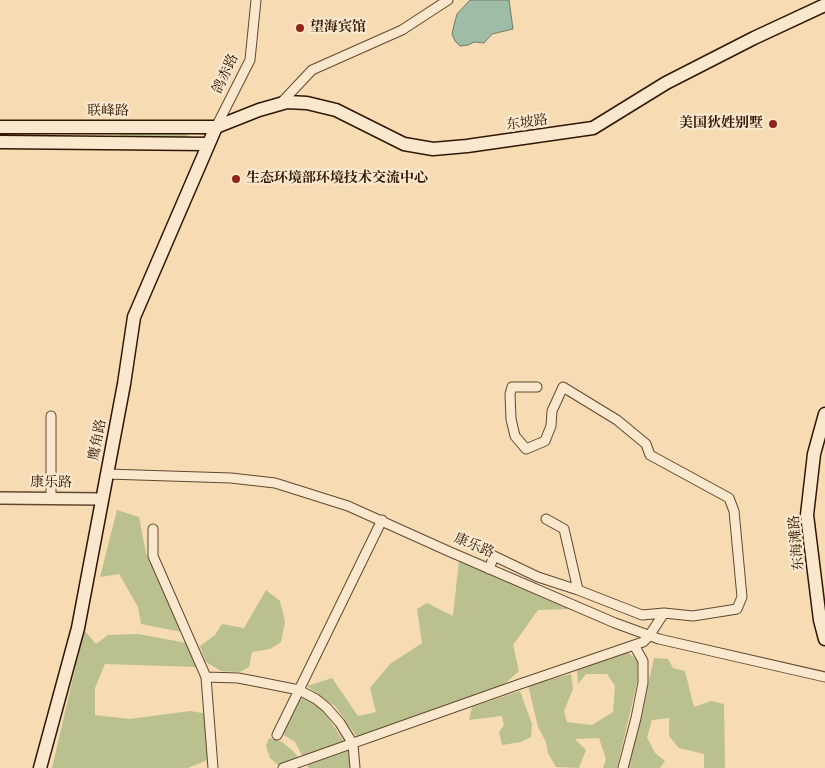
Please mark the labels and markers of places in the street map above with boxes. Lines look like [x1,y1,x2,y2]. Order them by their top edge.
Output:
place label: 望海宾馆 [310,20,366,36]
marker: 望海宾馆 [294,22,306,34]
place label: 美国狄姓别墅 [679,116,763,132]
marker: 美国狄姓别墅 [767,118,779,130]
place label: 生态环境部环境技术交流中心 [246,171,428,187]
marker: 生态环境部环境技术交流中心 [230,173,242,185]

